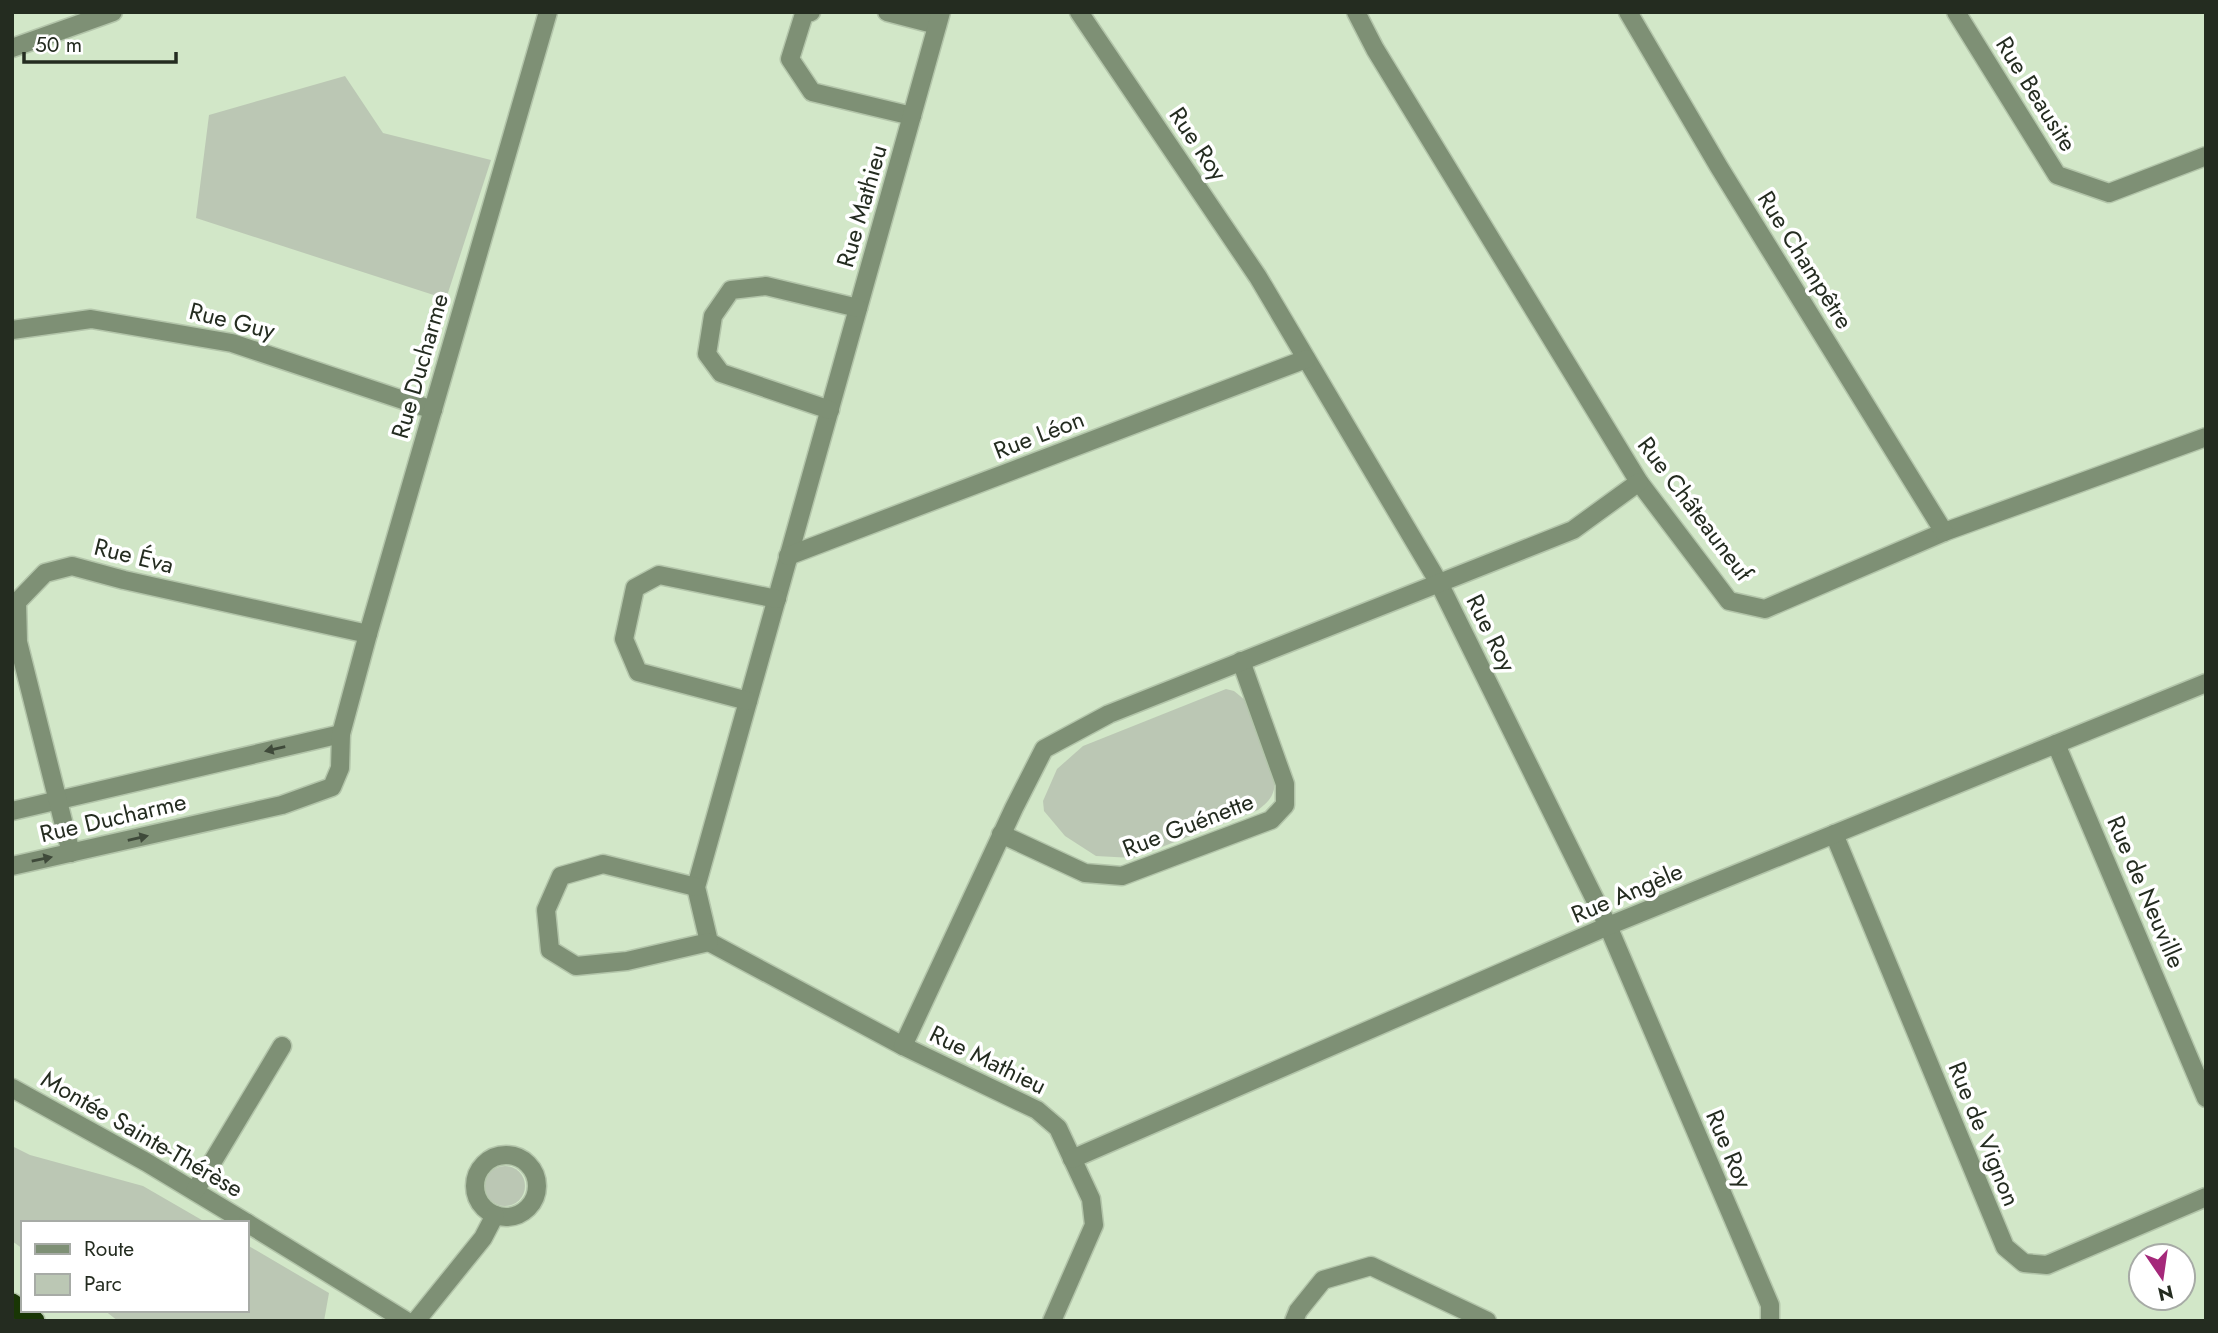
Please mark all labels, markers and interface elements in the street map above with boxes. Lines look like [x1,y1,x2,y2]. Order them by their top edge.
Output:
scale bar [24,21,177,65]
text: 50 m [35,30,82,60]
street label: Rue Beausite [1987,30,2086,158]
street label: Rue Roy [1161,100,1236,188]
street label: Rue Mathieu [827,140,896,271]
street label: Rue Champêtre [1749,184,1862,336]
street label: Rue Ducharme [382,289,457,443]
street label: Rue Guy [185,293,279,348]
street label: Rue Léon [988,401,1089,468]
street label: Rue Châteauneuf [1629,429,1762,589]
street label: Rue Éva [91,529,178,582]
street label: Rue Roy [1458,588,1525,678]
one-way arrow [263,744,285,755]
street label: Rue Guénette [1117,783,1259,866]
street label: Rue Ducharme [36,784,190,851]
street label: Rue de Neuville [2099,810,2194,973]
one-way arrow [127,832,149,843]
street label: Rue Angèle [1566,853,1688,932]
one-way arrow [31,854,53,865]
street label: Rue Mathieu [924,1016,1053,1103]
street label: Rue de Vignon [1940,1056,2029,1211]
street label: Montée Sainte-Thérèse [35,1061,250,1206]
street label: Rue Roy [1697,1104,1762,1194]
legend [21,1221,248,1312]
text: Route [84,1234,134,1264]
north arrow [2127,1242,2197,1312]
text: Parc [84,1269,122,1299]
text: N [2155,1278,2176,1308]

